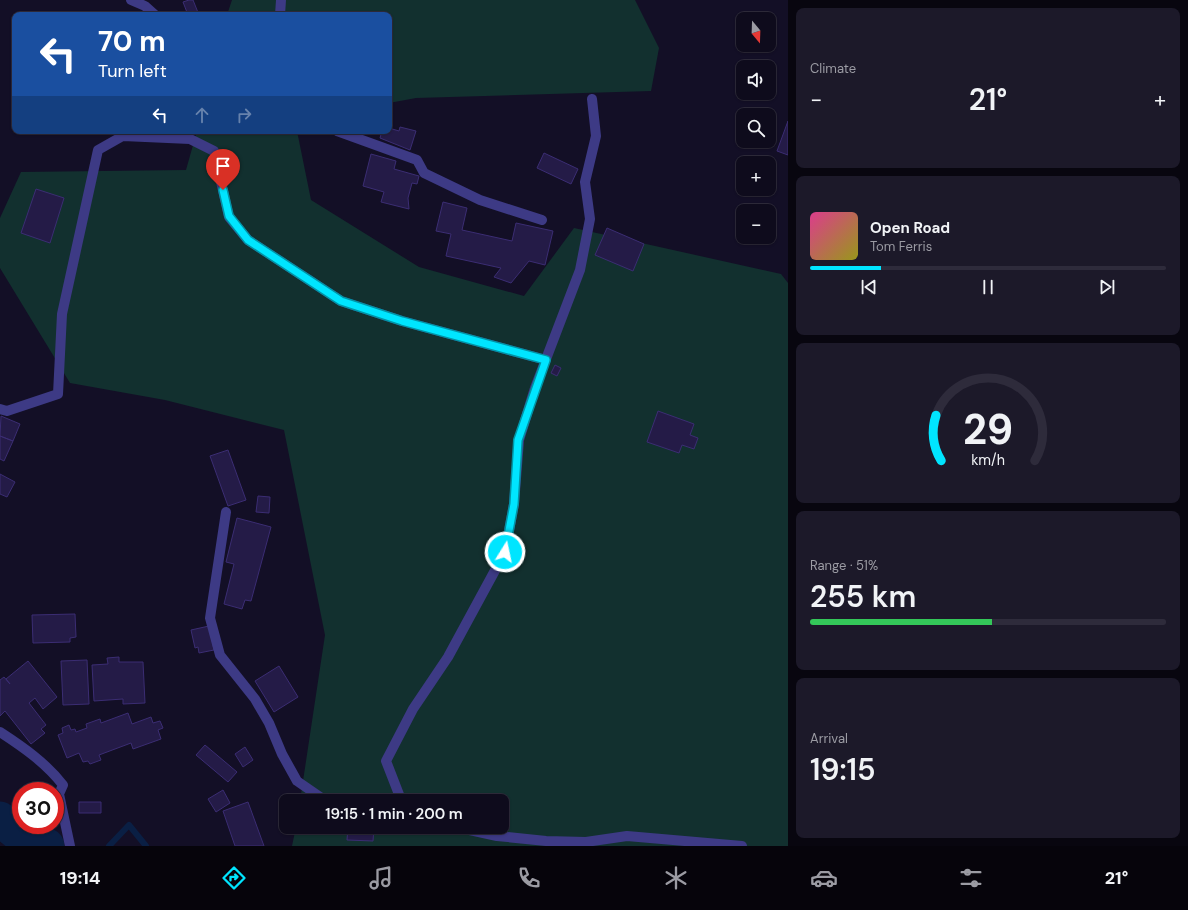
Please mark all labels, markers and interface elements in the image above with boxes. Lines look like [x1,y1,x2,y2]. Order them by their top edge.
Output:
north arrow [736,12,776,52]
map controls [736,12,776,244]
text: 70 m [98,23,166,60]
icon: left [32,28,84,80]
text: Turn left [98,59,167,83]
button: sound [736,60,776,100]
text: Climate [810,60,856,77]
text: 21° [969,80,1007,119]
text: − [810,85,822,114]
text: + [1154,85,1166,114]
icon: left [149,104,171,126]
icon: ahead [191,104,213,126]
icon: right [233,104,255,126]
button: search [736,108,776,148]
pin [206,149,240,190]
icon: arrive [212,155,234,177]
button: + [736,156,776,196]
button: − [736,204,776,244]
text: Open Road [870,218,950,238]
text: Tom Ferris [870,238,932,255]
icon: previous [858,276,880,298]
icon: pause [977,276,999,298]
icon: next [1096,276,1118,298]
text: 29 [963,403,1013,457]
text: km/h [971,451,1005,469]
position arrow [484,531,526,573]
text: Range · 51% [810,557,878,574]
text: 255 km [810,577,916,616]
text: Arrival [810,730,848,747]
text: 19:15 [810,750,876,789]
speed limit sign: 30 [12,782,64,834]
text: 19:15 · 1 min · 200 m [325,804,463,824]
icon: directions [220,864,248,892]
icon: music [367,864,395,892]
icon: phone [515,864,543,892]
icon: climate [662,864,690,892]
icon: car [810,864,838,892]
icon: filters [957,864,985,892]
text: 19:14 [60,866,101,890]
text: 21° [1105,866,1128,890]

